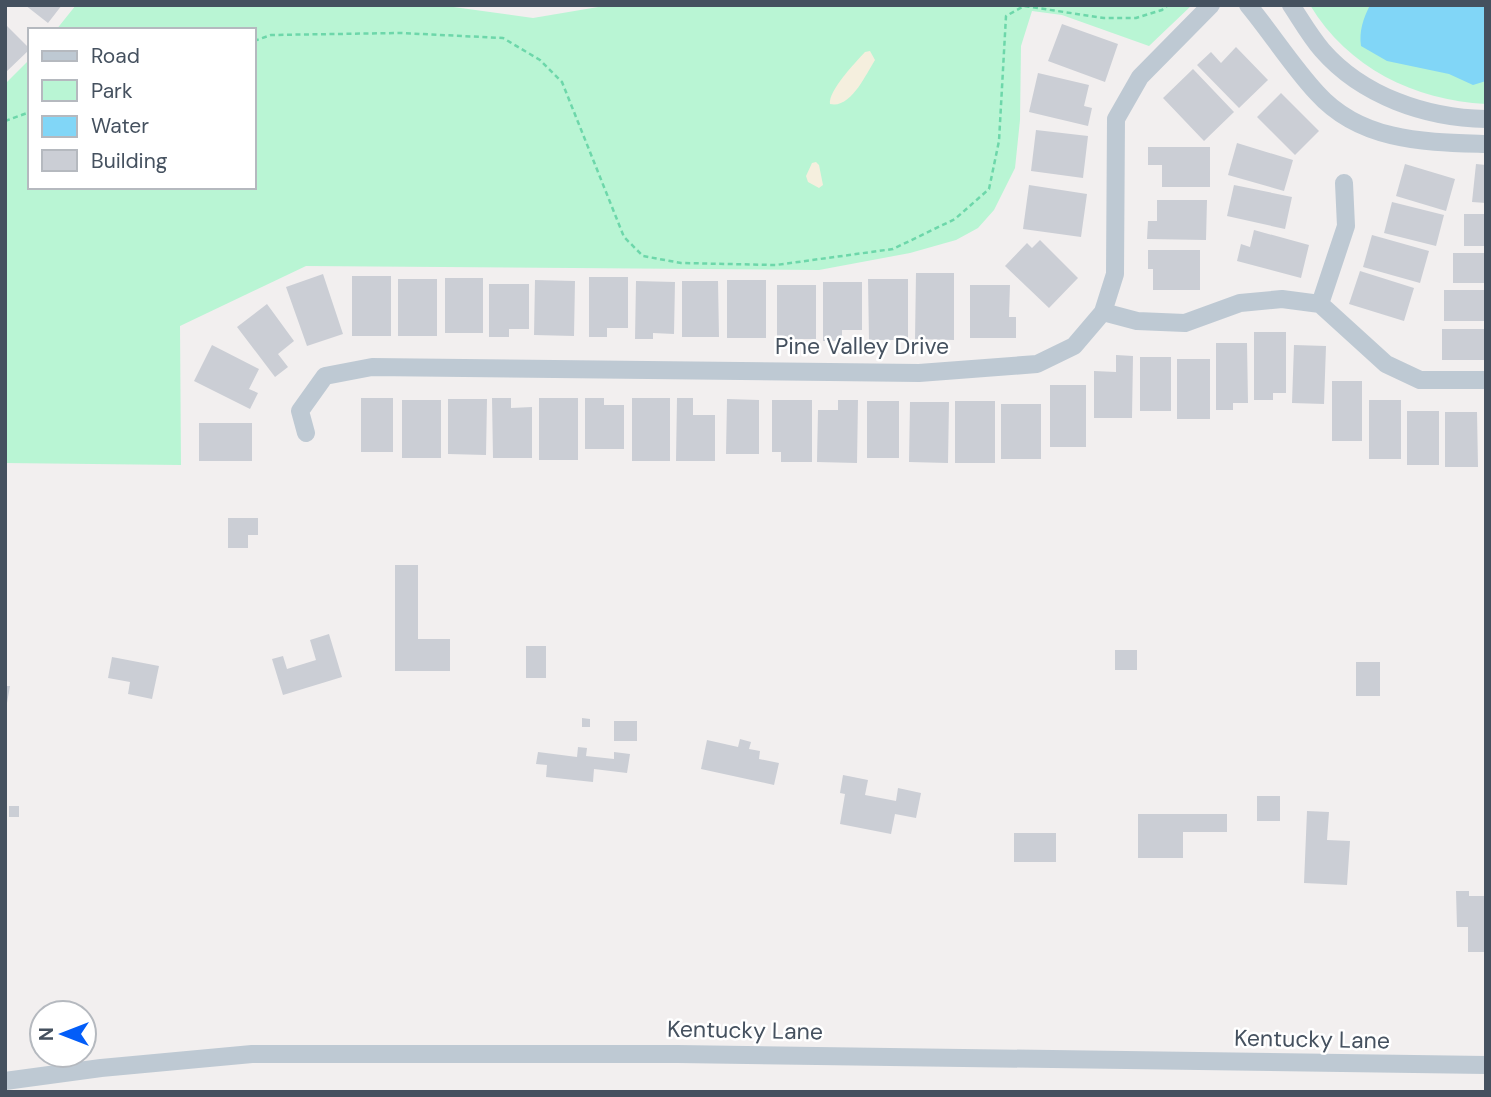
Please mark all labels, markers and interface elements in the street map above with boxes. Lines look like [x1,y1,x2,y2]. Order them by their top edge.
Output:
legend [28,28,256,189]
text: Road [91,42,140,70]
text: Park [91,77,133,105]
text: Water [91,112,149,140]
text: Building [91,147,168,175]
street label: Pine Valley Drive [775,331,949,361]
north arrow [28,999,98,1069]
street label: Kentucky Lane [667,1014,823,1046]
street label: Kentucky Lane [1234,1023,1390,1055]
text: N [34,1027,59,1041]

